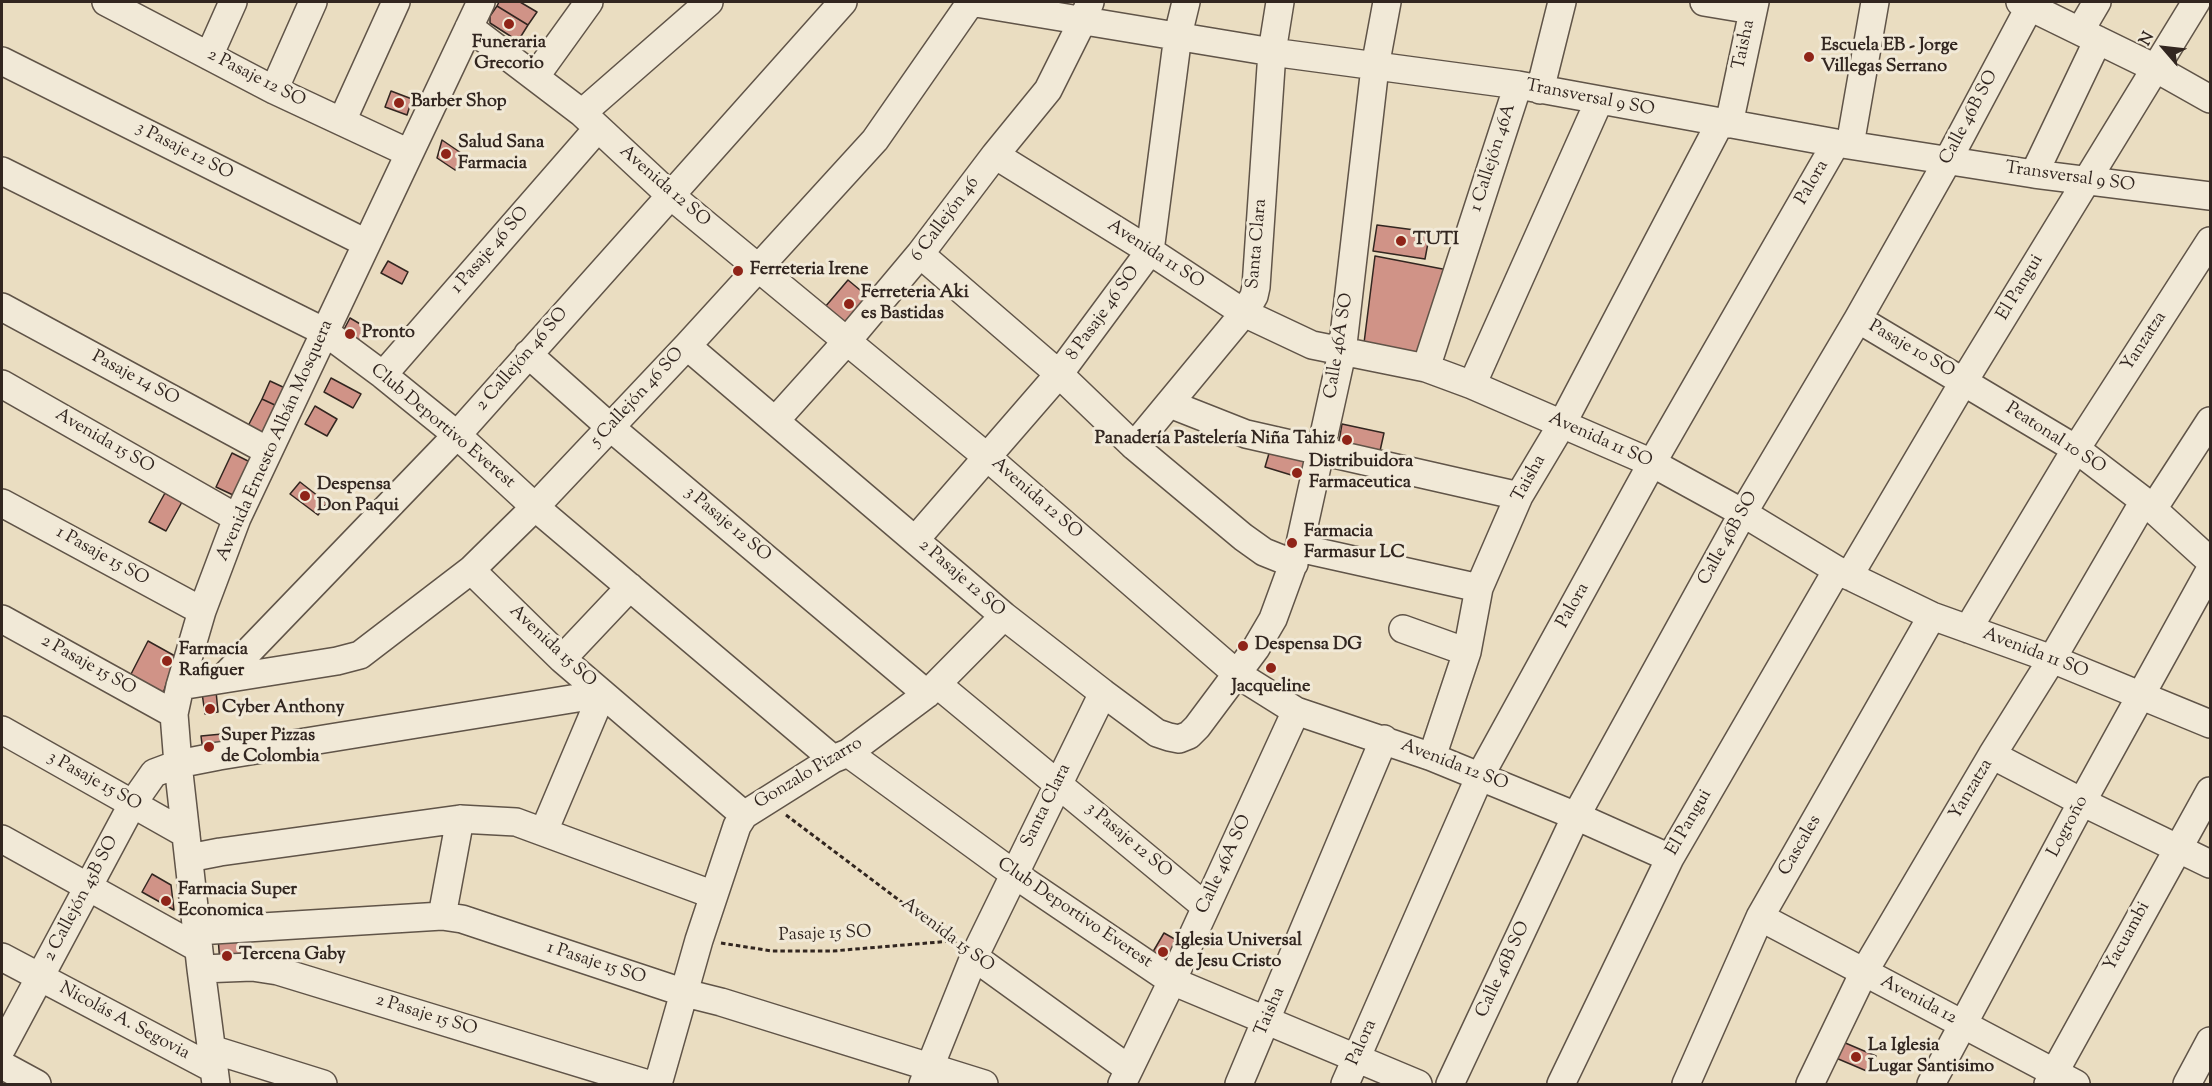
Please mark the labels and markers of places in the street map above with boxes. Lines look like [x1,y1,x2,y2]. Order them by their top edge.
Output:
marker: Funeraria Grecorio [502,17,516,31]
place label: Funeraria Grecorio [472,33,546,76]
place label: Escuela EB - Jorge Villegas Serrano [1821,36,1958,78]
marker: Escuela EB - Jorge Villegas Serrano [1802,50,1816,64]
place label: Barber Shop [411,92,507,114]
marker: Barber Shop [392,96,406,110]
place label: Salud Sana Farmacia [458,133,544,176]
marker: Salud Sana Farmacia [439,147,453,161]
place label: TUTI [1413,230,1459,252]
marker: TUTI [1394,234,1408,248]
place label: Ferreteria Irene [750,260,868,282]
marker: Ferreteria Irene [731,264,745,278]
place label: Ferreteria Aki es Bastidas [861,283,969,326]
marker: Ferreteria Aki es Bastidas [842,297,856,311]
place label: Pronto [362,323,415,345]
marker: Pronto [343,327,357,341]
place label: Panadería Pastelería Niña Tahiz [1095,429,1335,451]
marker: Panadería Pastelería Niña Tahiz [1340,433,1354,447]
place label: Distribuidora Farmaceutica [1309,452,1413,494]
marker: Distribuidora Farmaceutica [1290,466,1304,480]
place label: Despensa Don Paqui [317,475,399,518]
marker: Despensa Don Paqui [298,489,312,503]
place label: Farmacia Farmasur LC [1304,522,1405,564]
marker: Farmacia Farmasur LC [1285,536,1299,550]
place label: Despensa DG [1255,635,1362,657]
marker: Despensa DG [1236,639,1250,653]
place label: Farmacia Rafiguer [179,640,248,682]
marker: Farmacia Rafiguer [160,654,174,668]
marker: Jacqueline [1264,661,1278,675]
place label: Jacqueline [1232,677,1310,699]
place label: Cyber Anthony [222,698,344,720]
marker: Cyber Anthony [203,702,217,716]
place label: Super Pizzas de Colombia [221,726,320,768]
marker: Super Pizzas de Colombia [202,740,216,754]
place label: Farmacia Super Economica [178,880,297,922]
marker: Farmacia Super Economica [159,894,173,908]
place label: Iglesia Universal de Jesu Cristo [1175,931,1302,974]
place label: Tercena Gaby [239,945,346,967]
marker: Iglesia Universal de Jesu Cristo [1156,945,1170,959]
marker: Tercena Gaby [220,949,234,963]
place label: La Iglesia Lugar Santisimo [1868,1036,1994,1078]
marker: La Iglesia Lugar Santisimo [1849,1050,1863,1064]

